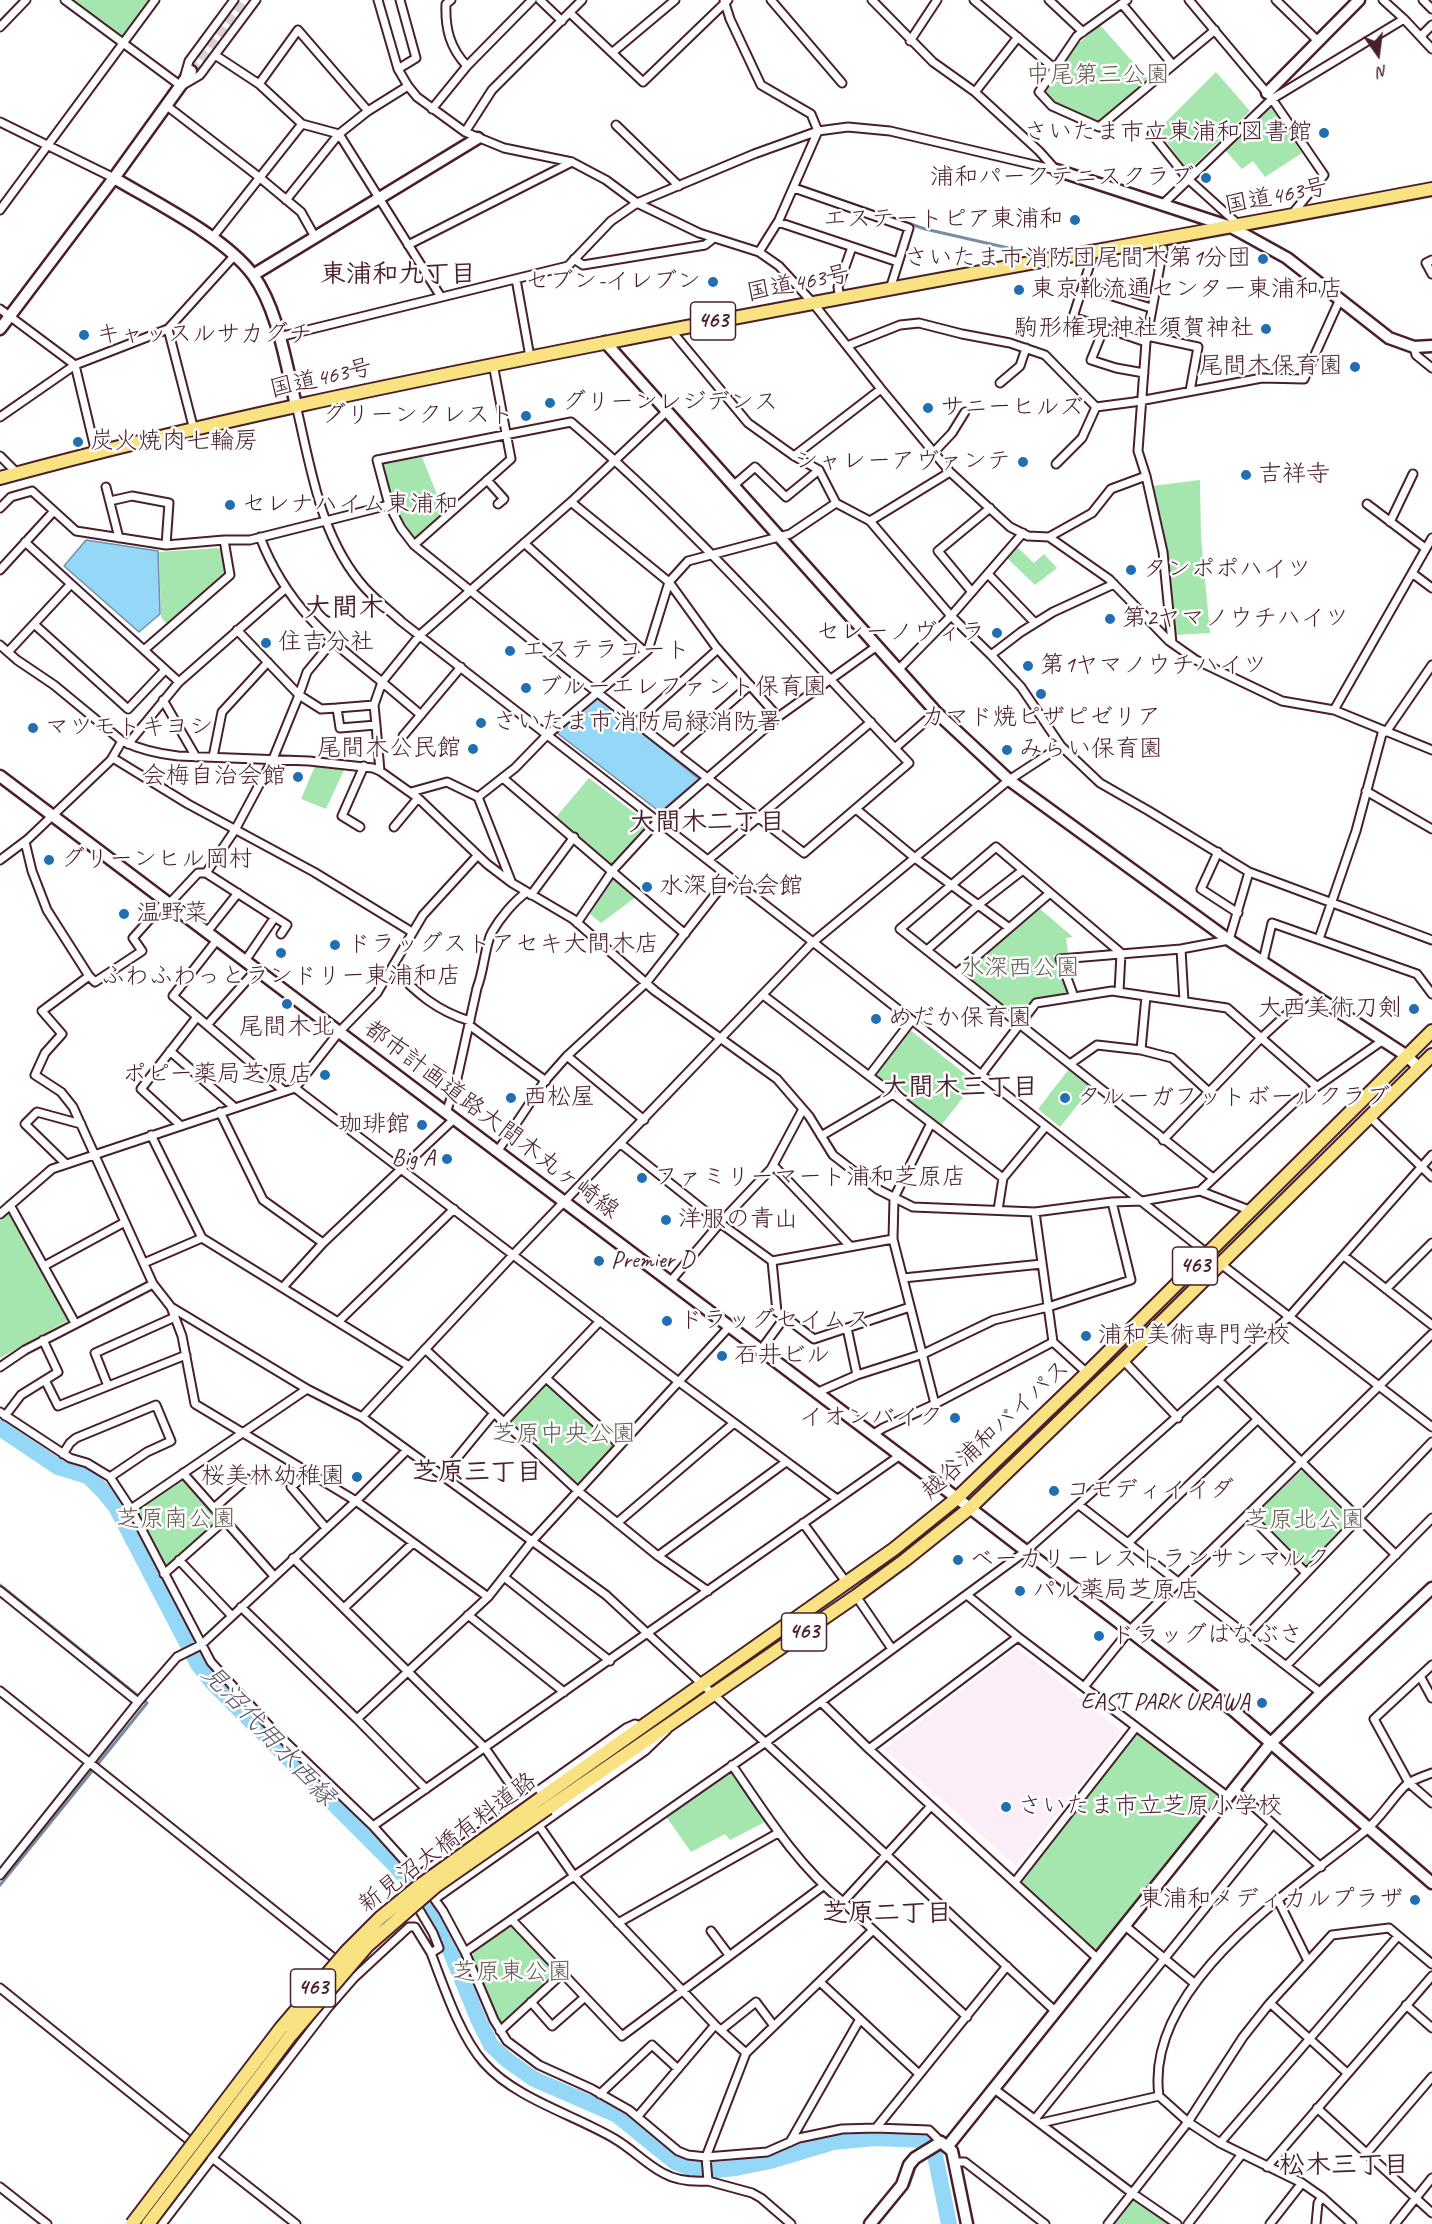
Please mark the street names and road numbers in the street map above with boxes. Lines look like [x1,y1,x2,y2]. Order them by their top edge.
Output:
street label: 国道463号 [1222,173,1330,221]
street label: 国道463号 [744,260,852,308]
road number: 463 [690,302,736,340]
street label: 国道463号 [267,353,375,405]
street label: 都市計画道路大間木丸ヶ崎線 [358,1015,624,1225]
road number: 463 [1172,1247,1218,1285]
street label: 越谷浦和バイパス [916,1354,1076,1506]
road number: 463 [782,1613,826,1651]
street label: 新見沼大橋有料道路 [353,1767,543,1919]
road number: 463 [290,1969,336,2007]

